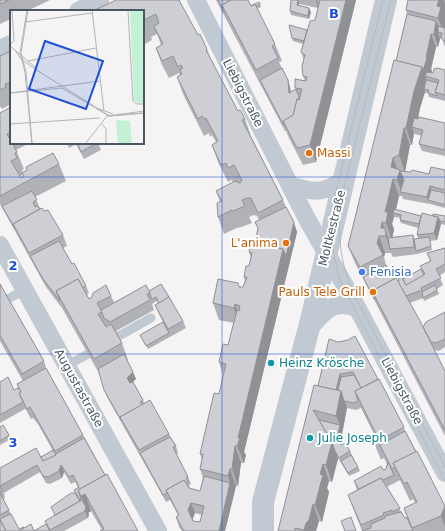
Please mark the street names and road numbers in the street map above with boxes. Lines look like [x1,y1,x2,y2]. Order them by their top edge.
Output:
street label: Liebigstraße [220,57,266,129]
street label: Moltkestraße [316,189,348,267]
street label: Augustastraße [52,346,106,430]
street label: Liebigstraße [378,355,426,427]

